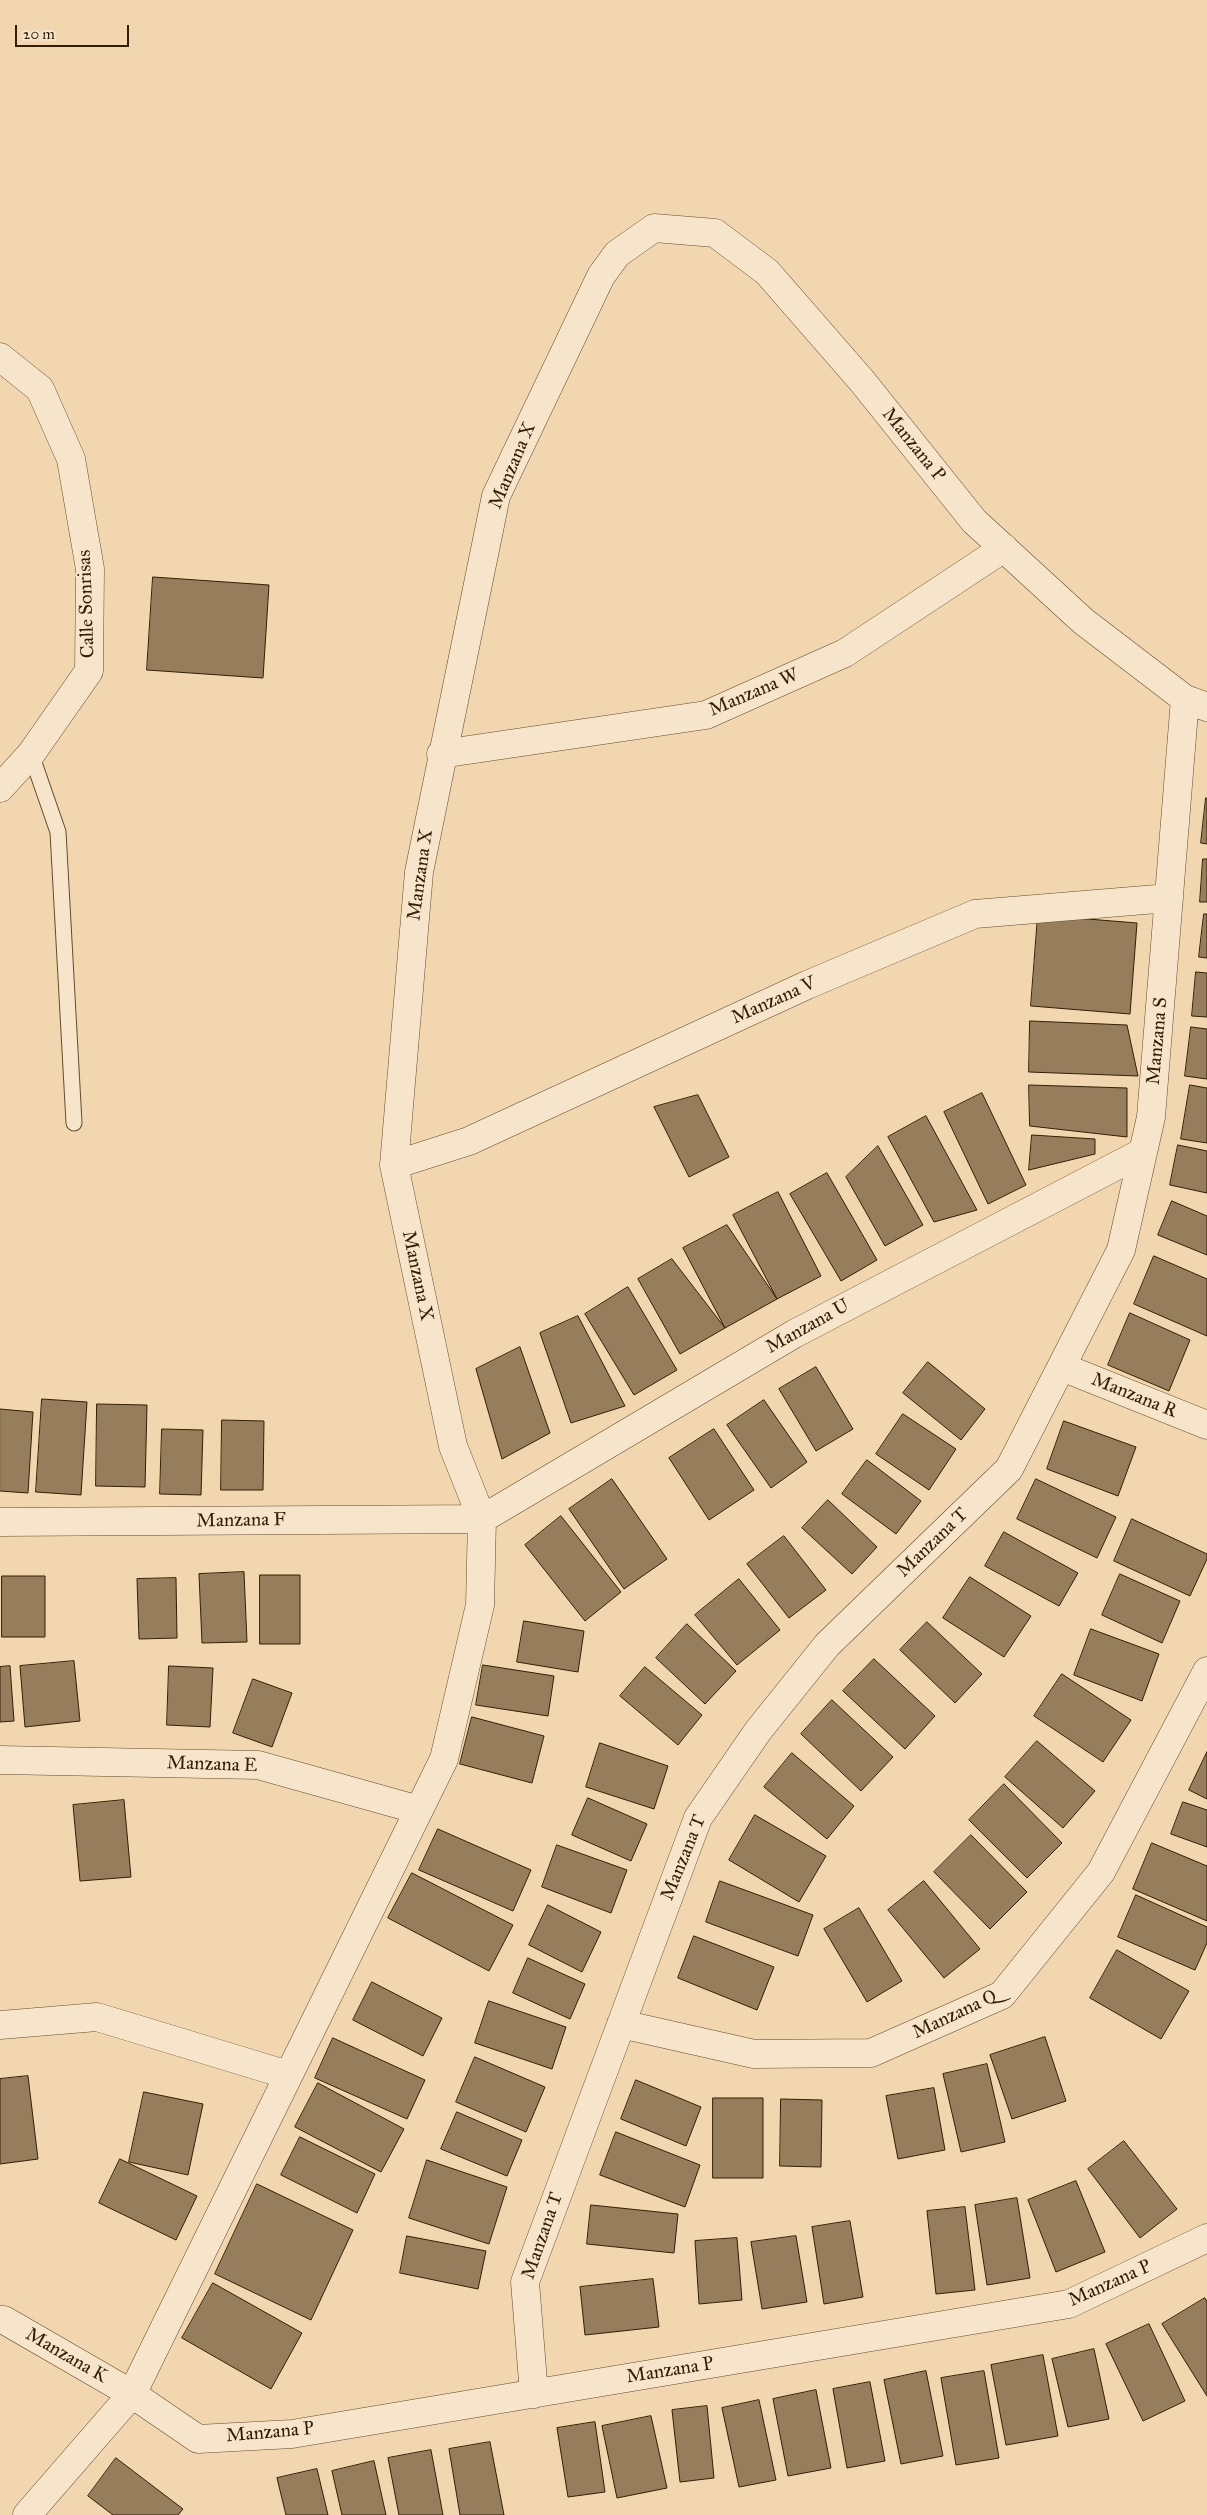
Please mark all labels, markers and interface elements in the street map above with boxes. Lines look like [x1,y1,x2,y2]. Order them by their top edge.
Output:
scale bar [18,15,131,47]
text: 20 m [23,25,55,43]
street label: Manzana P [876,404,950,486]
street label: Manzana X [485,419,541,513]
street label: Calle Sonrisas [74,549,100,659]
street label: Manzana W [706,664,802,722]
street label: Manzana X [403,828,439,922]
street label: Manzana V [728,972,820,1030]
street label: Manzana S [1143,996,1173,1086]
street label: Manzana X [396,1229,438,1323]
street label: Manzana U [762,1295,854,1359]
street label: Manzana R [1088,1368,1180,1424]
street label: Manzana T [893,1503,973,1583]
street label: Manzana F [196,1509,286,1533]
street label: Manzana E [166,1752,258,1778]
street label: Manzana T [657,1812,711,1904]
street label: Manzana Q [909,1986,1001,2044]
street label: Manzana T [518,2190,568,2282]
street label: Manzana P [1065,2256,1155,2312]
street label: Manzana K [21,2323,111,2389]
street label: Manzana P [625,2353,715,2389]
street label: Manzana P [225,2418,315,2448]

